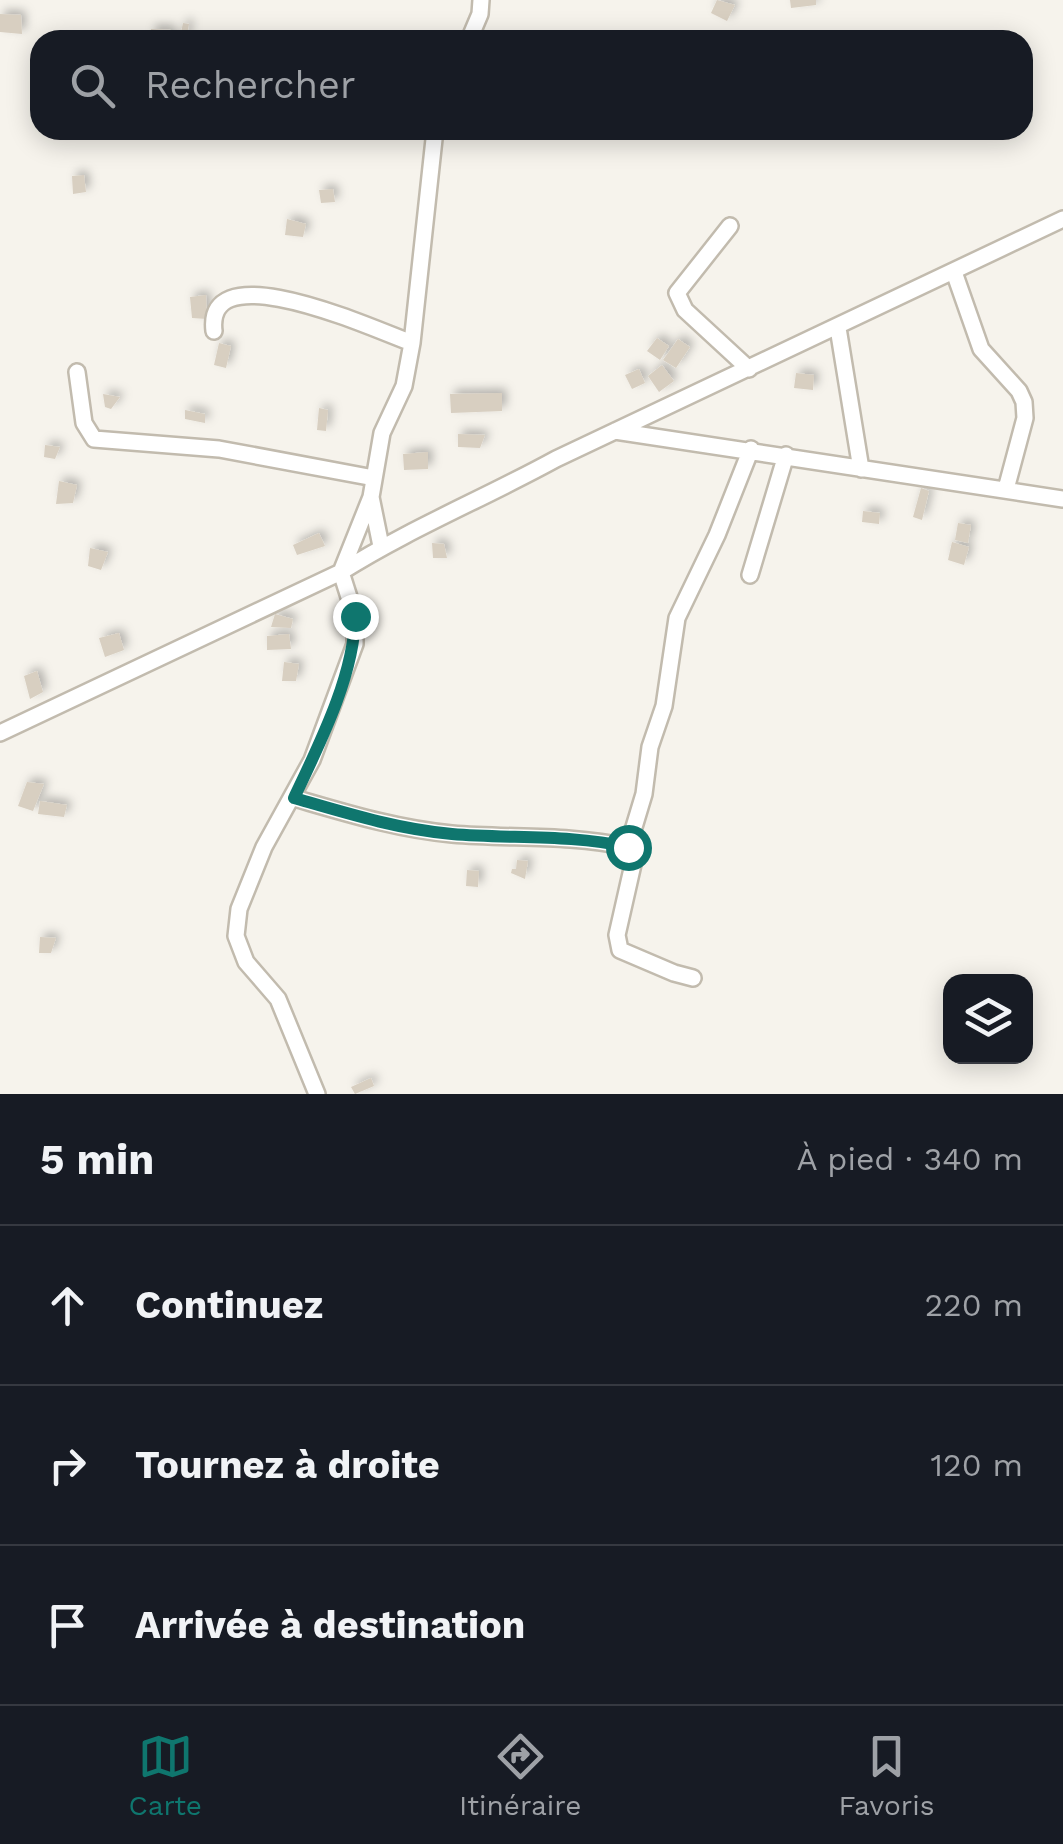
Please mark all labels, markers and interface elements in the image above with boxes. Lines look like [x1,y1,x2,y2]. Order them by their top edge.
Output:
search box [30,30,1033,140]
icon: search [65,58,120,113]
text: Rechercher [145,63,355,107]
route end [333,594,379,640]
route start [606,825,652,871]
map controls [943,974,1033,1064]
button: layers [943,974,1033,1064]
text: 5 min [40,1135,154,1184]
text: À pied · 340 m [797,1140,1023,1178]
icon: ahead [40,1278,95,1333]
text: Continuez [135,1283,323,1327]
text: 220 m [924,1286,1023,1324]
icon: right [40,1438,95,1493]
text: Tournez à droite [135,1443,440,1487]
text: 120 m [931,1446,1023,1484]
icon: arrive [40,1598,95,1653]
text: Arrivée à destination [135,1603,525,1647]
tab: Carte [129,1729,202,1822]
tab: Itinéraire [459,1729,581,1822]
tab: Favoris [838,1729,934,1822]

